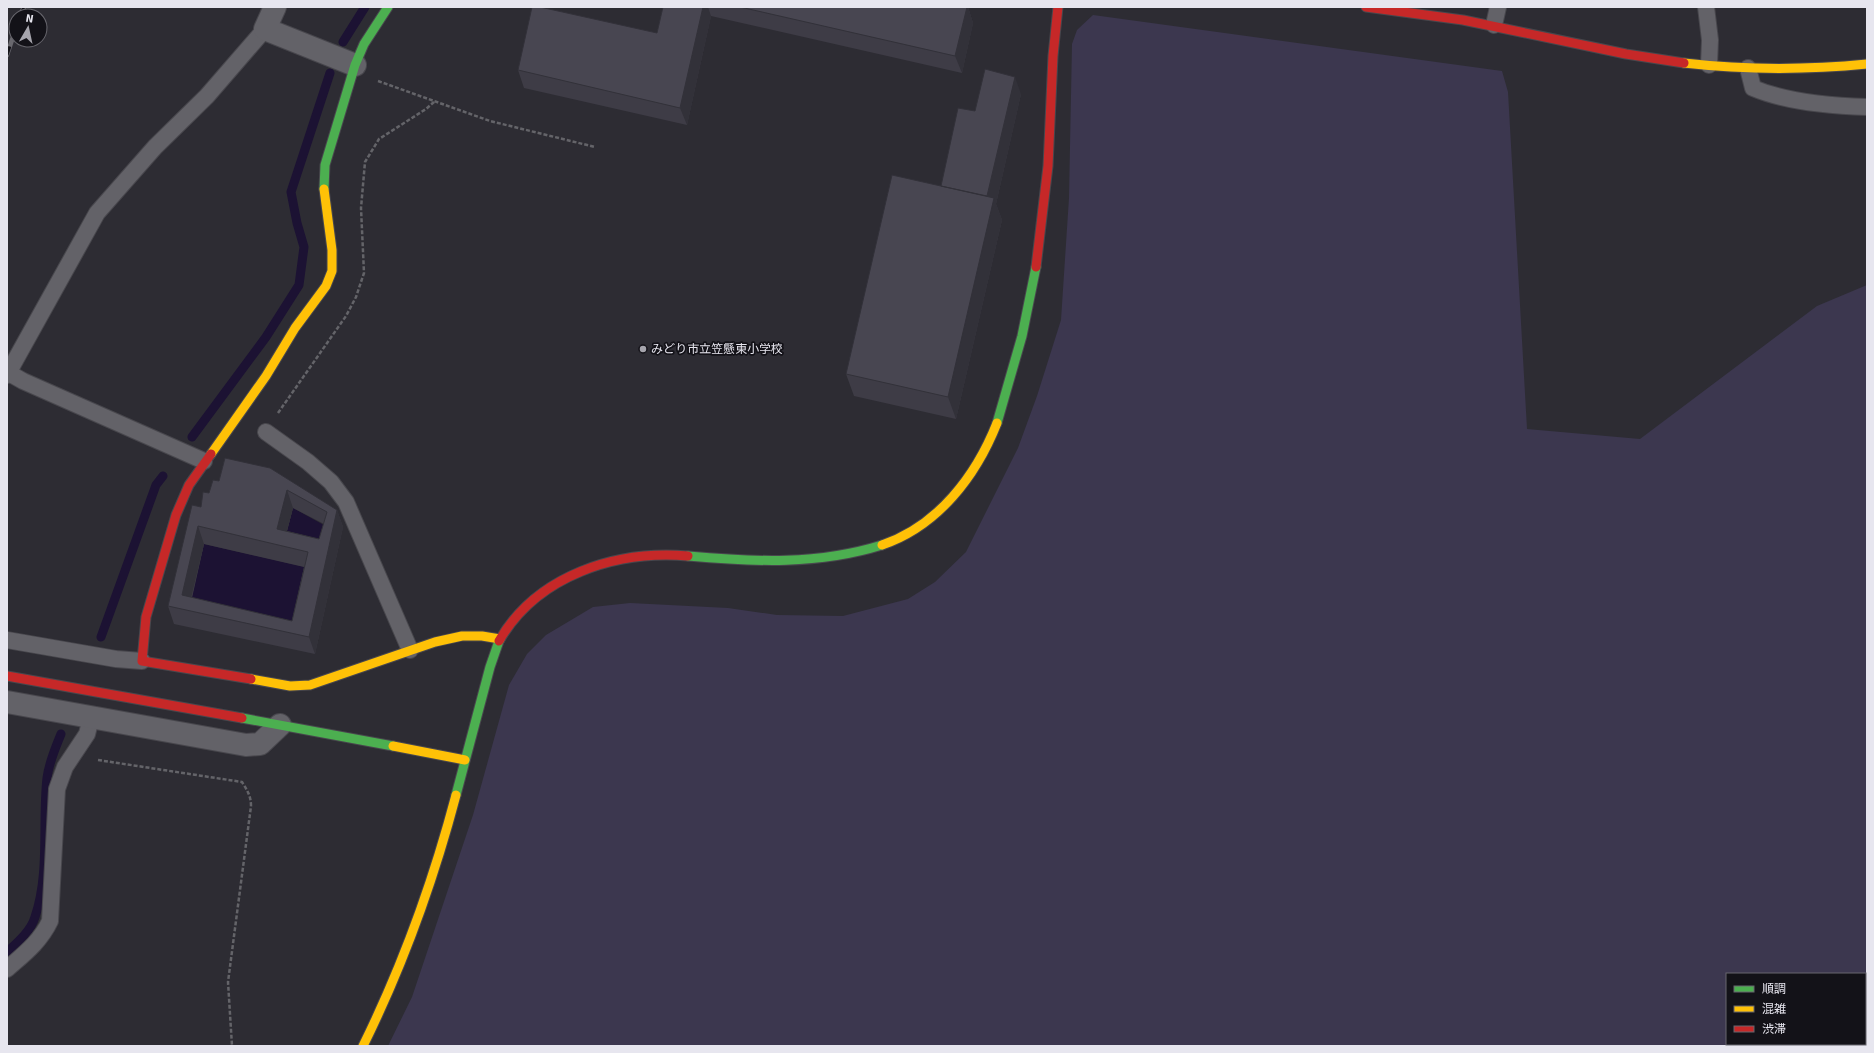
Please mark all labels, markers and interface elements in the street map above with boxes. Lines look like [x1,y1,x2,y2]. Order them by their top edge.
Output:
north arrow [8,8,48,48]
text: N [25,12,34,26]
place label: みどり市立笠懸東小学校 [651,342,783,357]
marker: みどり市立笠懸東小学校 [638,344,648,354]
legend [1726,973,1866,1045]
text: 順調 [1762,982,1786,997]
text: 混雑 [1762,1002,1786,1017]
text: 渋滞 [1762,1022,1786,1037]

